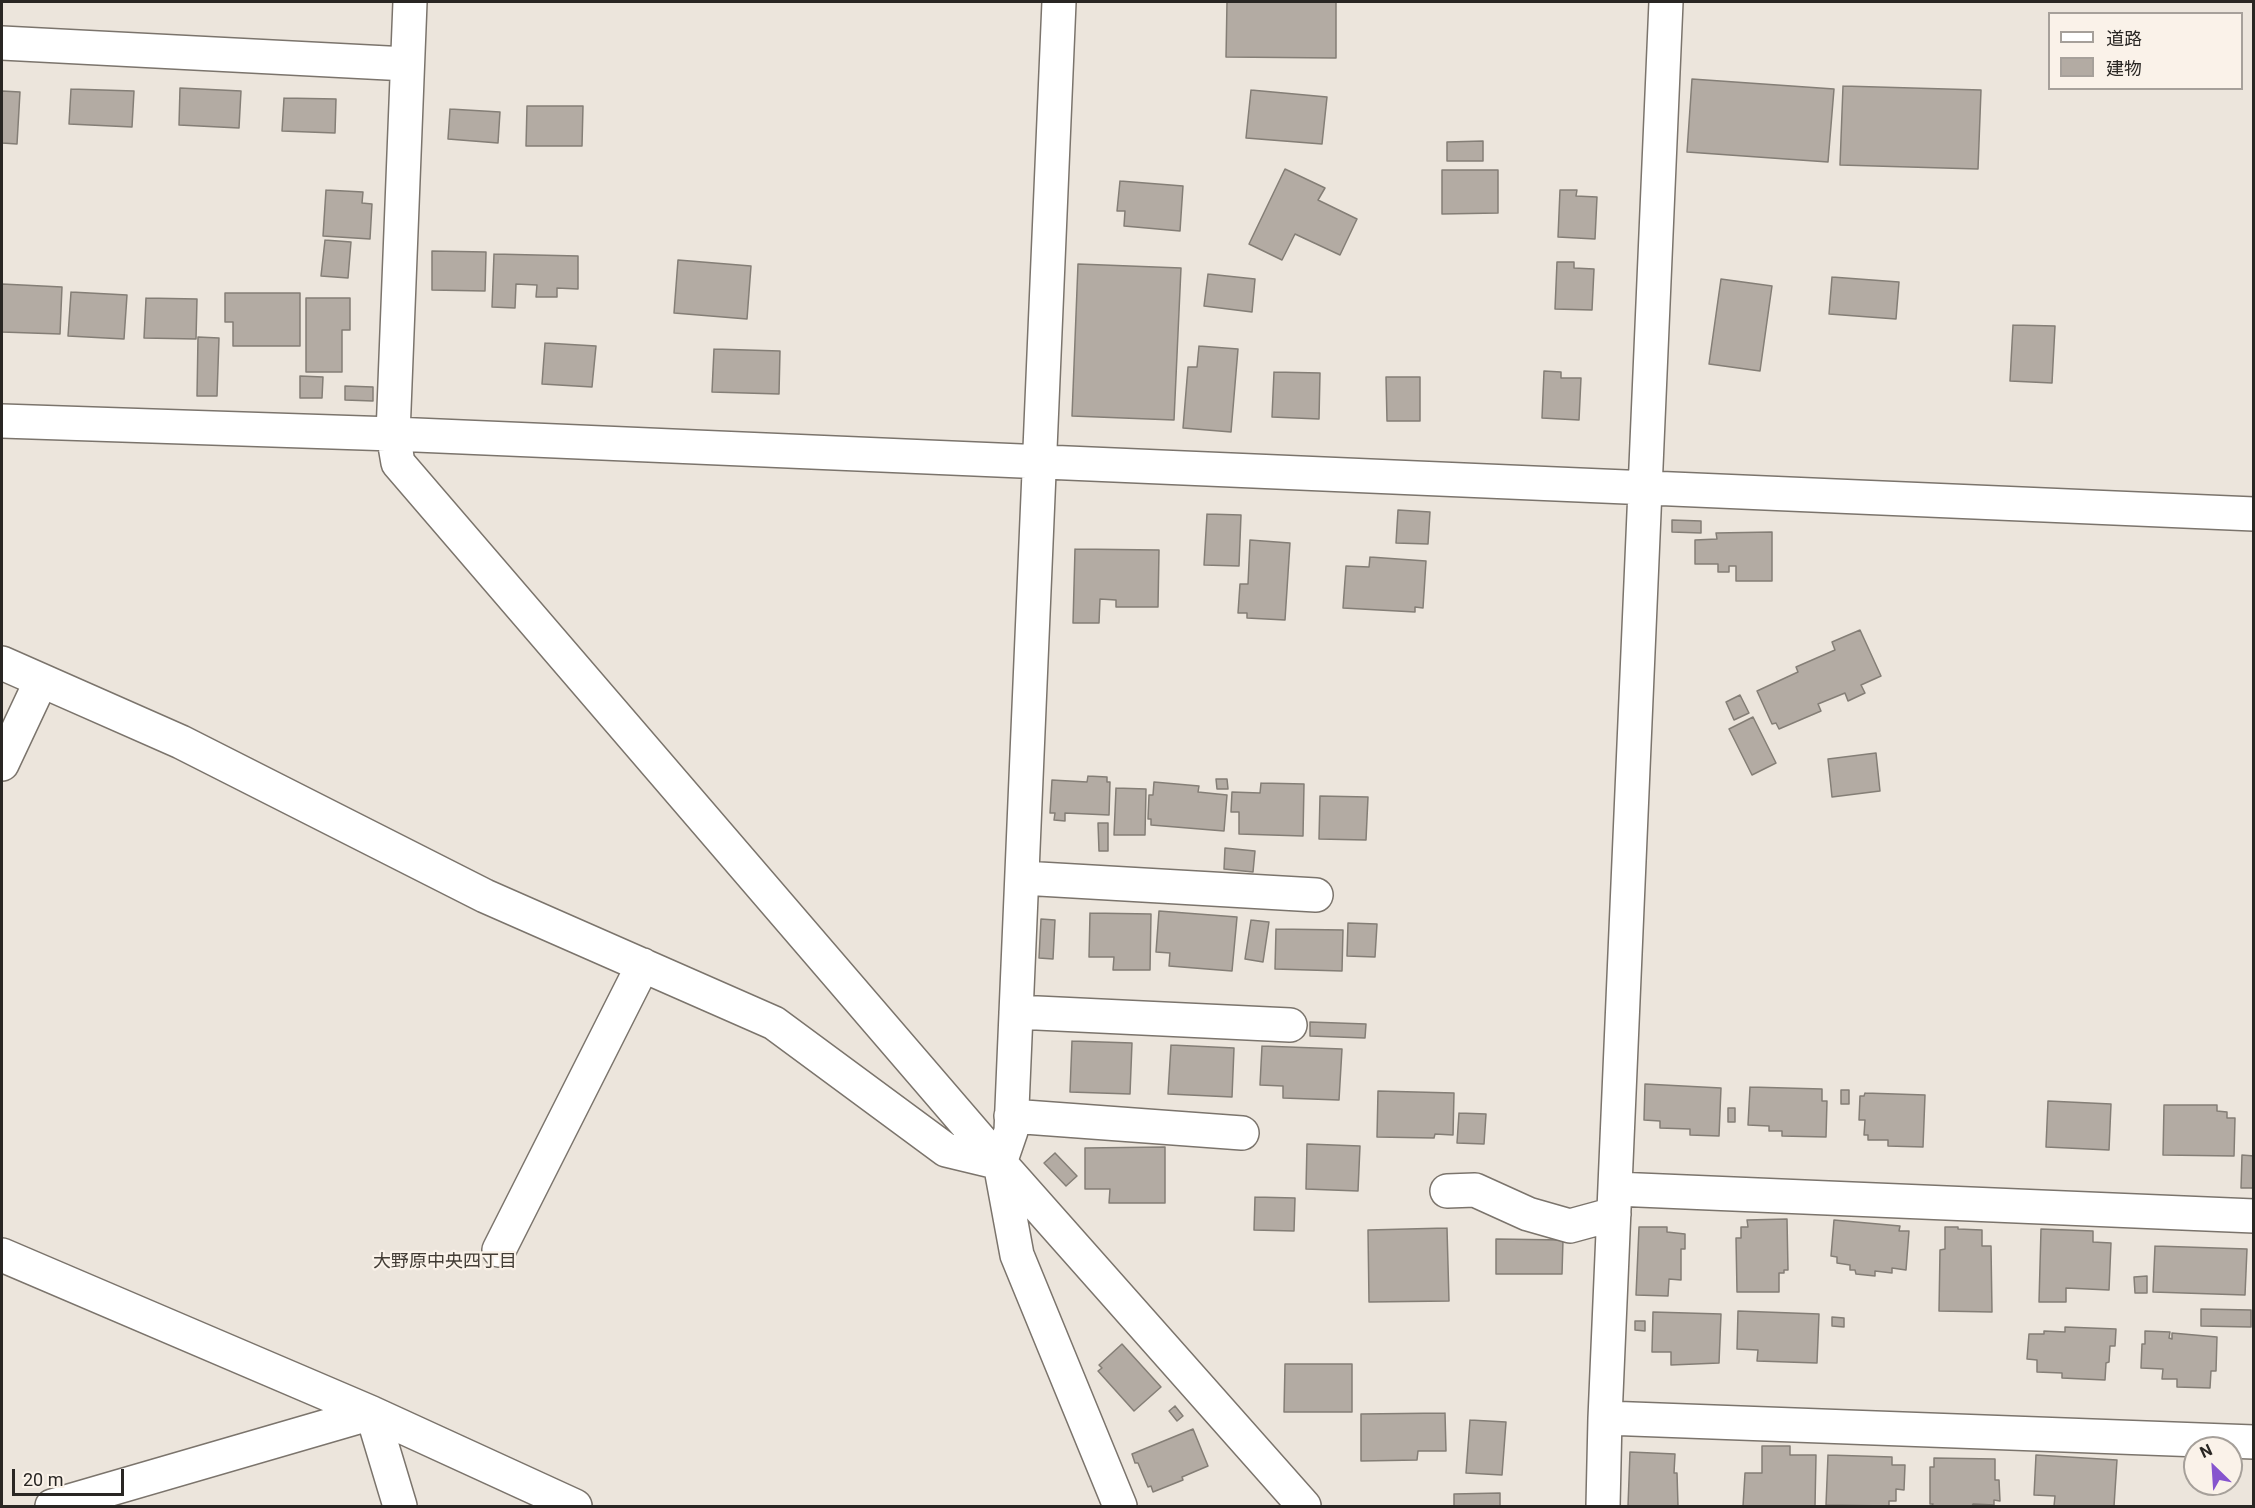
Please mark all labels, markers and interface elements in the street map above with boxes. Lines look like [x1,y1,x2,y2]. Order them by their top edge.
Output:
legend [2048,12,2243,90]
text: 道路 [2106,28,2142,49]
text: 建物 [2106,58,2142,79]
district label: 大野原中央四丁目 [373,1251,517,1273]
north arrow [2183,1436,2243,1496]
text: N [2197,1440,2215,1462]
scale bar [15,1457,128,1495]
text: 20 m [23,1469,63,1490]

